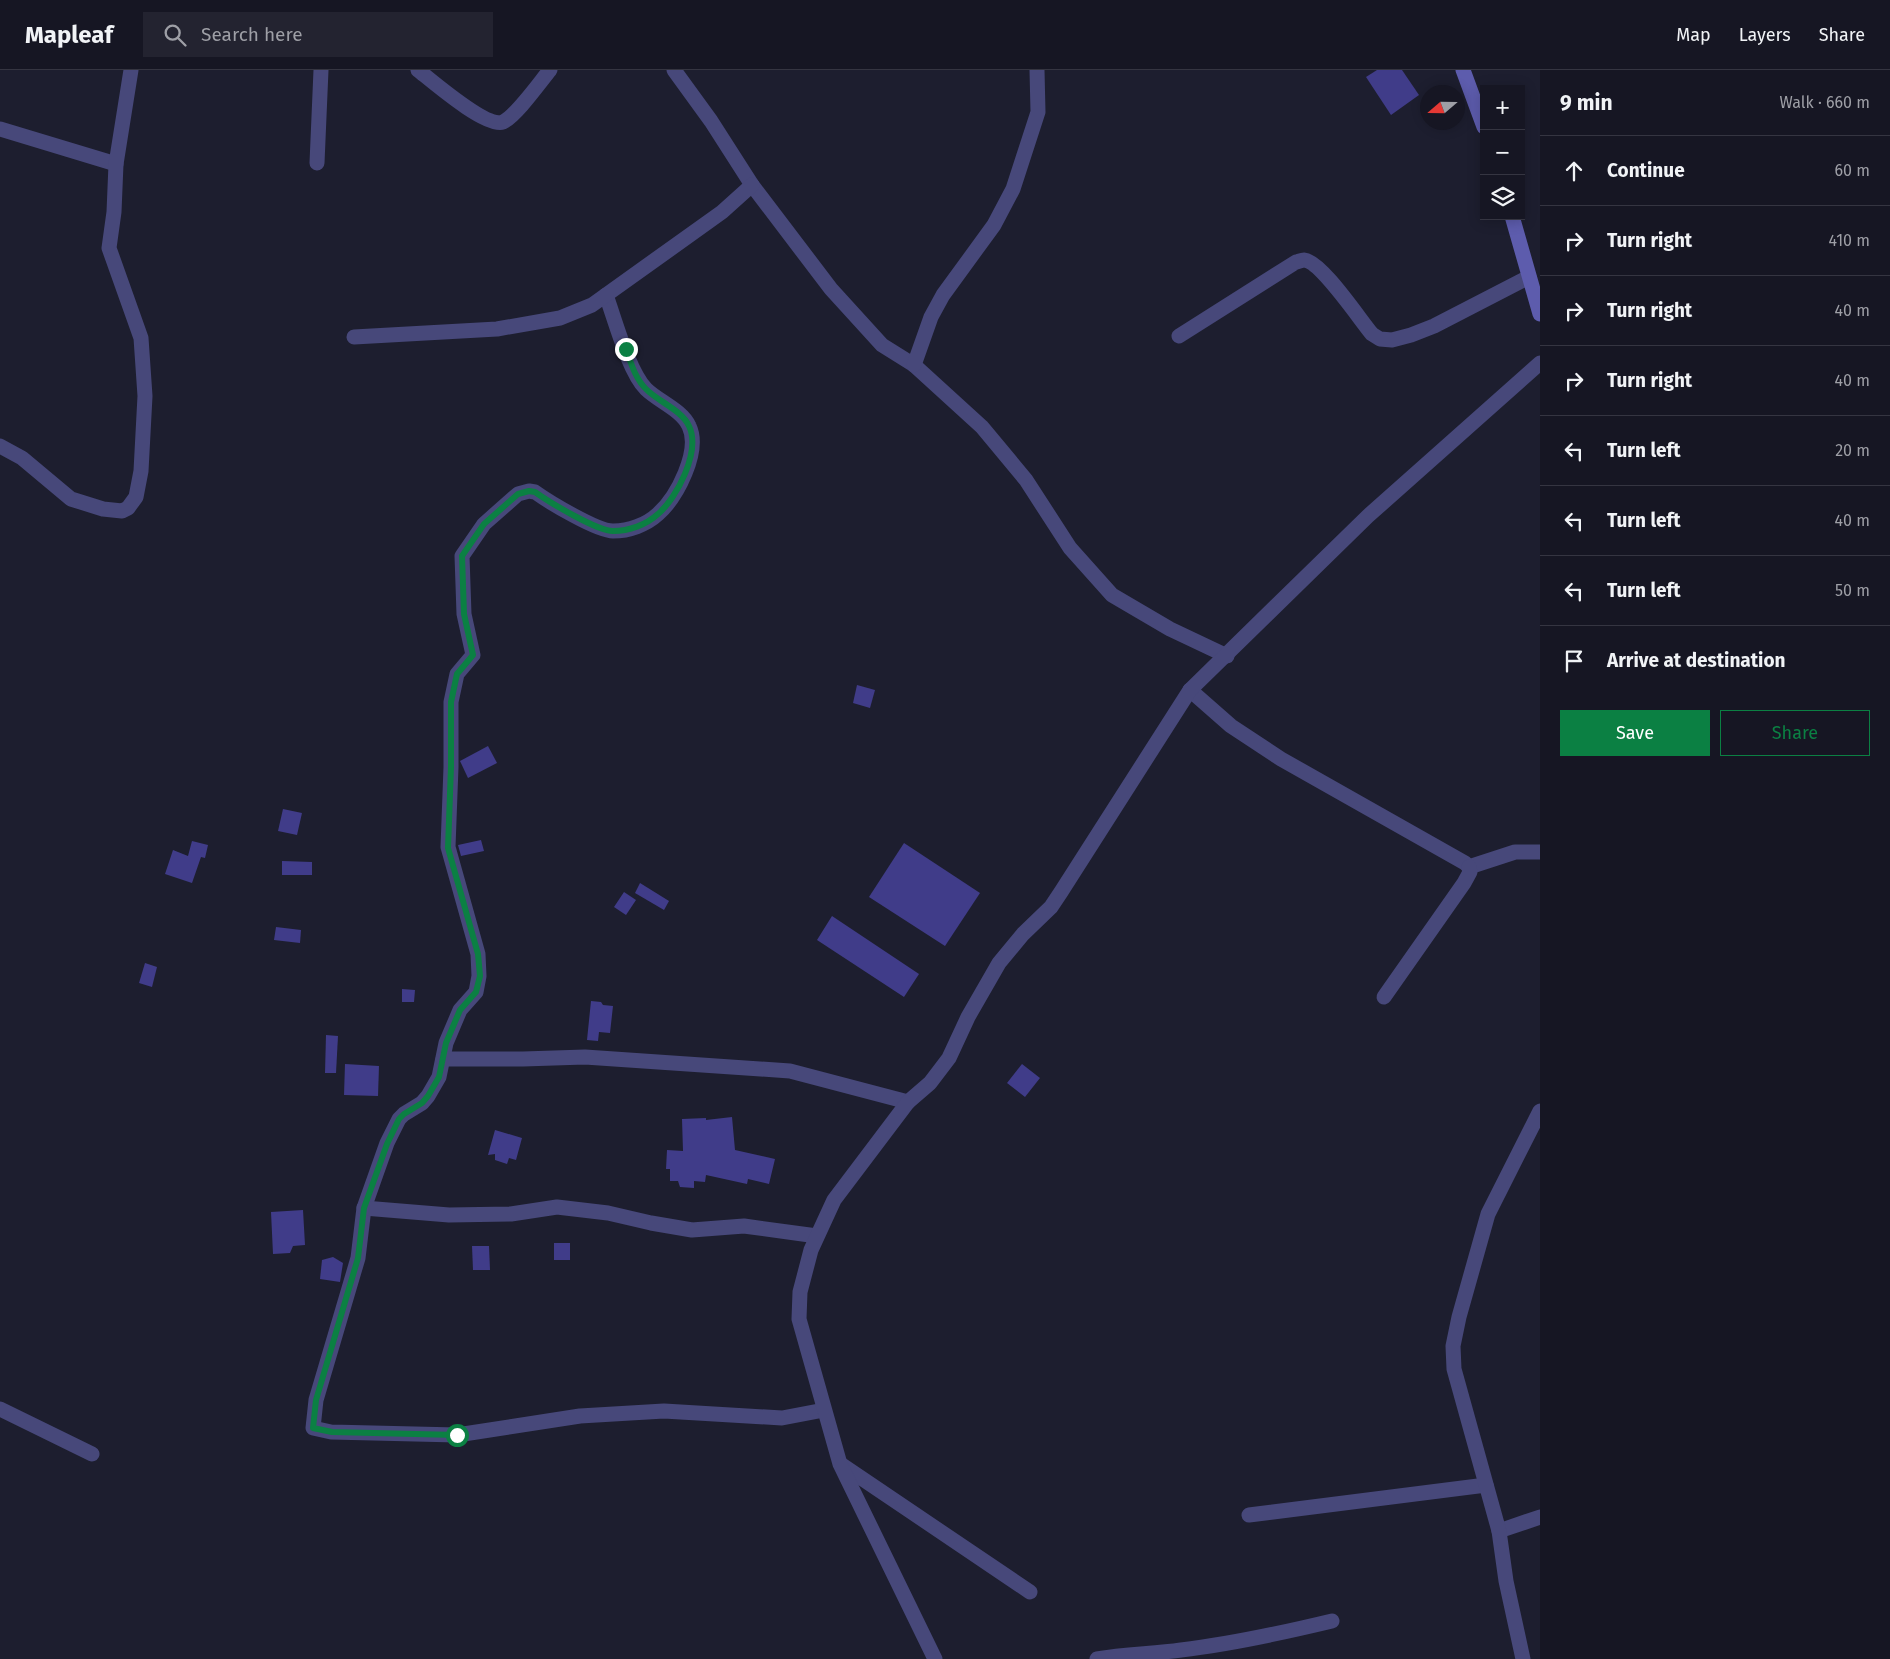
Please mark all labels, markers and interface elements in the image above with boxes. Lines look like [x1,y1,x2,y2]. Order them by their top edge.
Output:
search box [143,12,493,57]
text: Mapleaf [25,21,113,49]
icon: search [161,21,189,49]
text: Search here [201,23,303,46]
text: Map [1676,24,1711,46]
text: Layers [1739,24,1791,46]
text: Share [1819,24,1865,46]
north arrow [1420,85,1465,130]
map controls [1480,85,1525,220]
button: + [1480,85,1525,130]
text: 9 min [1560,90,1613,116]
text: Walk · 660 m [1780,93,1870,112]
button: − [1480,130,1525,175]
icon: ahead [1560,157,1588,185]
text: Continue [1607,159,1685,182]
text: 60 m [1835,161,1870,180]
button: layers [1480,175,1525,220]
icon: right [1560,227,1588,255]
text: Turn right [1607,229,1692,252]
text: 410 m [1829,231,1870,250]
icon: right [1560,297,1588,325]
text: Turn right [1607,299,1692,322]
text: 40 m [1835,301,1870,320]
route end [615,338,638,361]
icon: right [1560,367,1588,395]
text: Turn right [1607,369,1692,392]
text: 40 m [1835,371,1870,390]
icon: left [1560,437,1588,465]
text: Turn left [1607,439,1681,462]
text: 20 m [1835,441,1870,460]
icon: left [1560,507,1588,535]
text: Turn left [1607,509,1681,532]
text: 40 m [1835,511,1870,530]
icon: left [1560,577,1588,605]
text: Turn left [1607,579,1681,602]
text: 50 m [1835,581,1870,600]
icon: arrive [1560,647,1588,675]
text: Arrive at destination [1607,649,1786,672]
button: Save [1560,710,1710,756]
button: Share [1720,710,1870,756]
route start [446,1424,469,1447]

